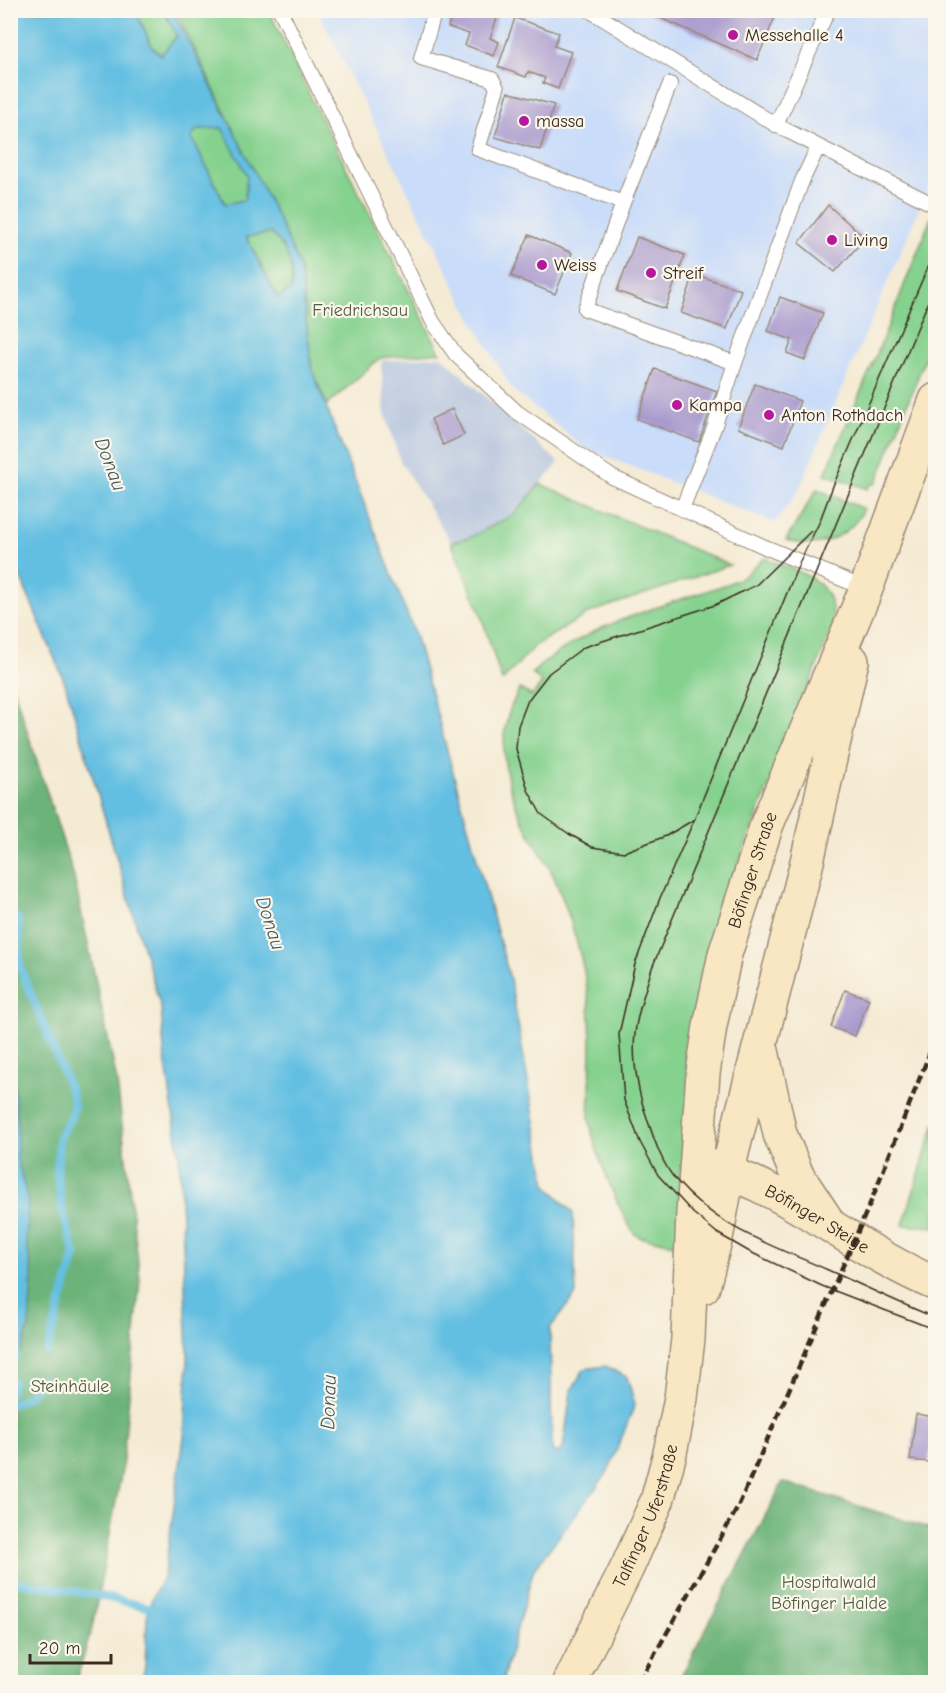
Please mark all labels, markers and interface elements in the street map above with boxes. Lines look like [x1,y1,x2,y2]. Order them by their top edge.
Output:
place label: Messehalle 4 [745,25,844,46]
marker: Messehalle 4 [726,28,740,42]
place label: massa [536,111,584,132]
marker: massa [517,114,531,128]
place label: Living [844,230,888,251]
marker: Living [825,233,839,247]
place label: Weiss [554,255,596,276]
marker: Weiss [535,258,549,272]
place label: Streif [663,263,704,284]
marker: Streif [644,266,658,280]
park label: Friedrichsau [312,300,408,321]
place label: Kampa [689,395,742,416]
marker: Kampa [670,398,684,412]
place label: Anton Rothdach [781,405,903,426]
marker: Anton Rothdach [762,408,776,422]
water label: Donau [90,434,131,494]
street label: Böfinger Straße [724,809,782,931]
water label: Donau [251,893,290,953]
street label: Böfinger Steige [761,1180,873,1258]
water label: Donau [316,1374,341,1430]
park label: Steinhäule [31,1376,109,1397]
street label: Talfinger Uferstraße [609,1443,682,1591]
park label: Hospitalwald Böfinger Halde [771,1572,887,1614]
scale bar [30,1627,111,1665]
text: 20 m [39,1638,80,1659]

